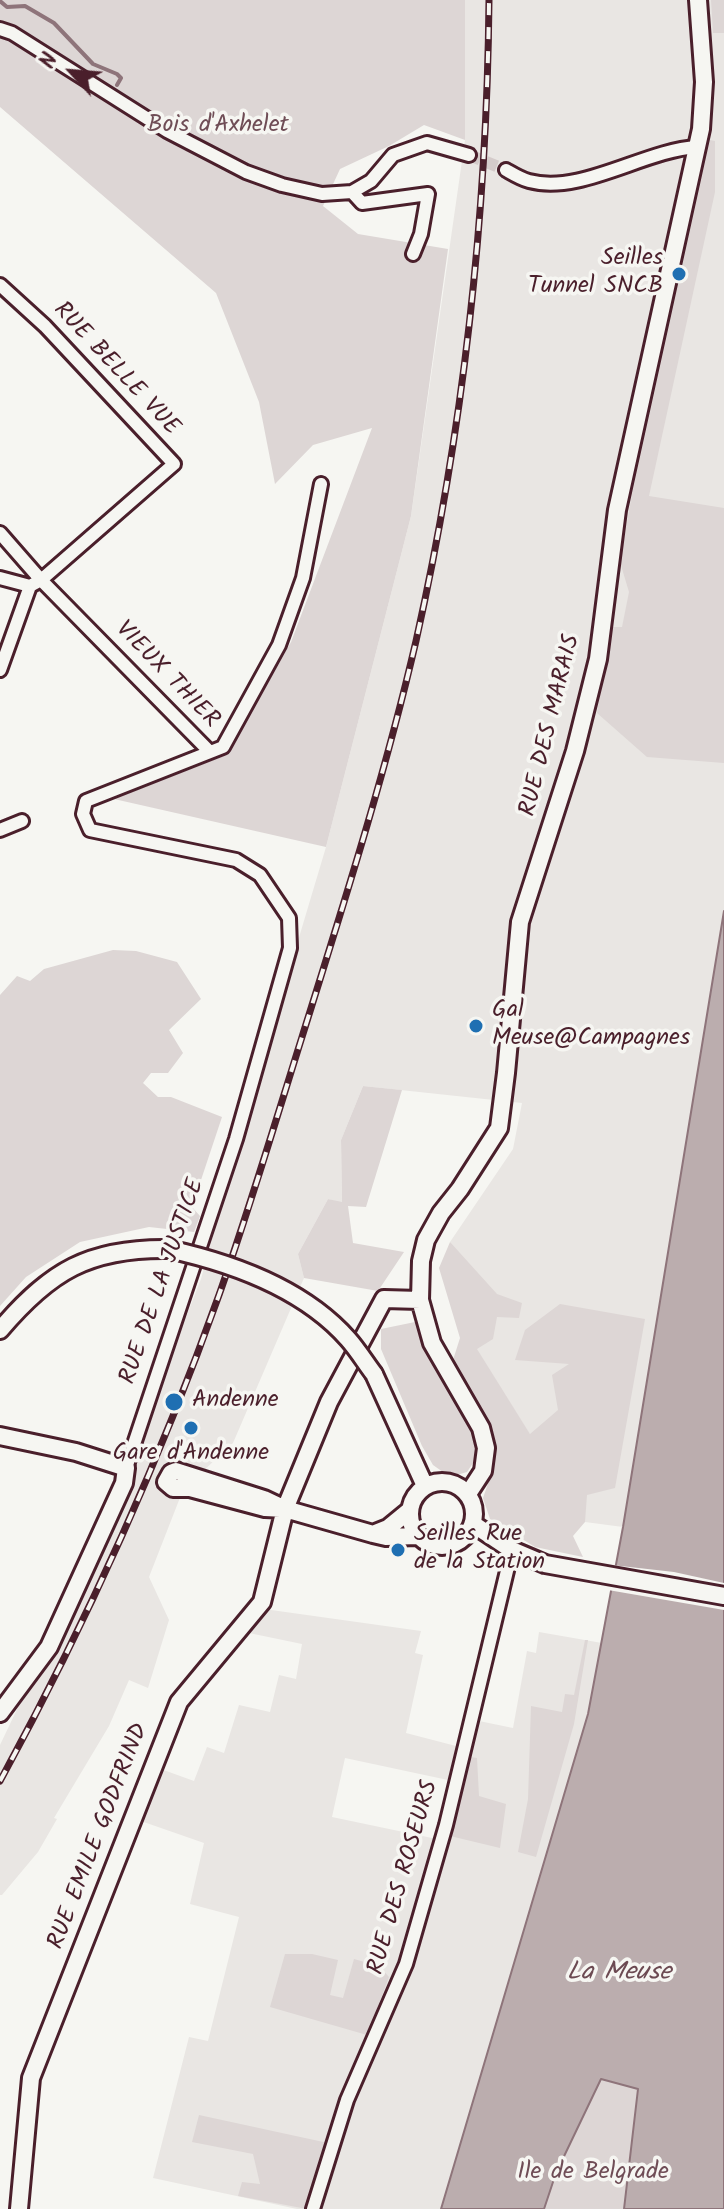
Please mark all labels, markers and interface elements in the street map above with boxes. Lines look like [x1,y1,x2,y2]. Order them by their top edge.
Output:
north arrow [32,32,112,112]
text: N [31,47,69,75]
park label: Bois d'Axhelet [147,113,289,141]
place label: Seilles Tunnel SNCB [528,246,663,302]
marker: Seilles Tunnel SNCB [670,265,688,283]
street label: RUE BELLE VUE [46,297,184,443]
street label: VIEUX THIER [108,617,224,735]
street label: RUE DES MARAIS [515,632,589,820]
place label: Gal Meuse@Campagnes [492,998,690,1054]
marker: Gal Meuse@Campagnes [467,1017,485,1035]
street label: RUE DE LA JUSTICE [115,1175,213,1389]
place label: Andenne [192,1388,279,1416]
marker: Andenne [163,1391,185,1413]
marker: Gare d'Andenne [182,1419,200,1437]
place label: Gare d'Andenne [113,1441,269,1469]
place label: Seilles Rue de la Station [414,1522,545,1578]
marker: Seilles Rue de la Station [389,1541,407,1559]
street label: RUE EMILE GODFRIND [44,1720,156,1954]
street label: RUE DES ROSEURS [364,1778,446,1978]
water label: La Meuse [567,1959,671,1991]
park label: Ile de Belgrade [517,2160,669,2188]

